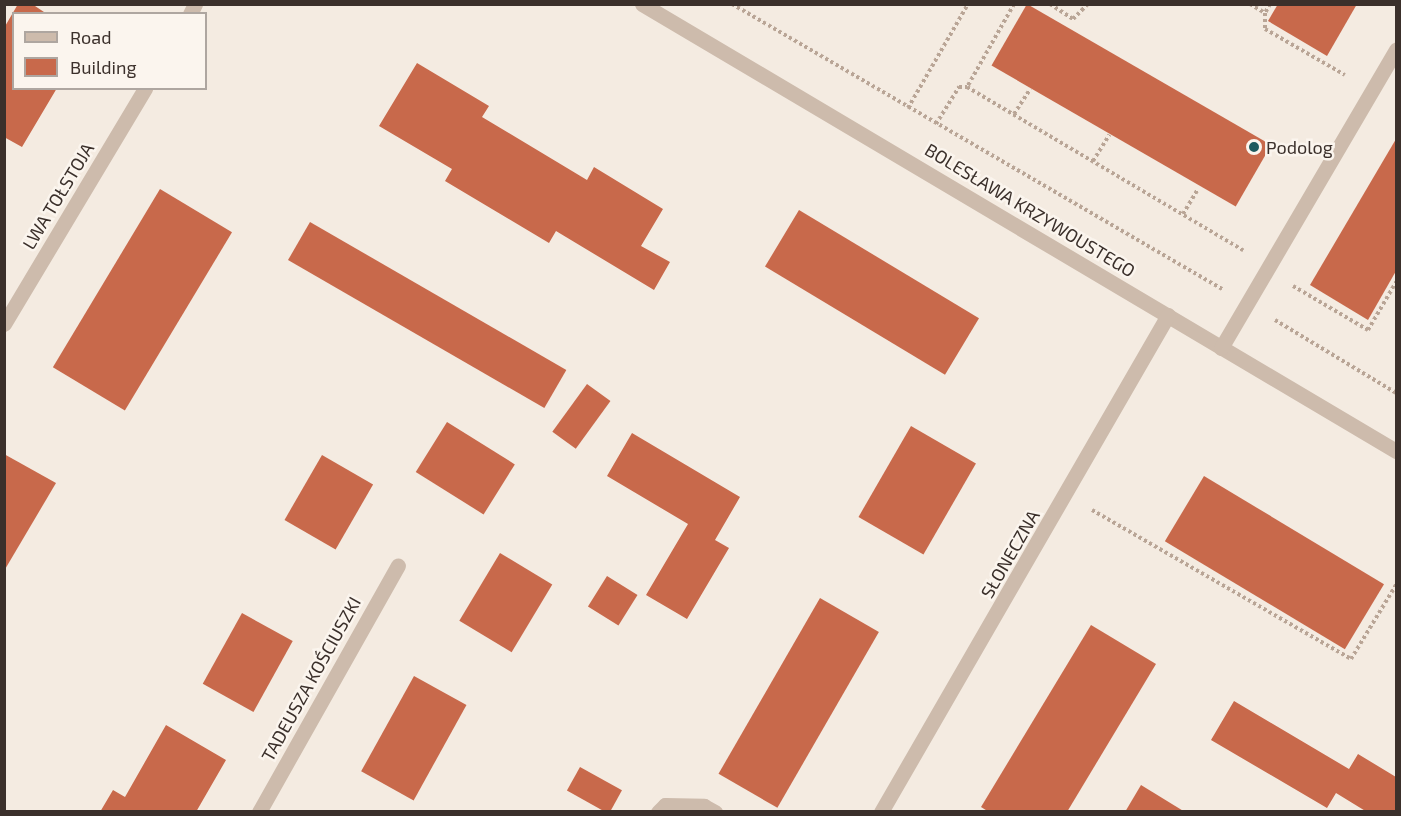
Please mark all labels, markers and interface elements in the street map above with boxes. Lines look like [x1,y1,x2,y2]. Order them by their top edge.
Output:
legend [12,12,207,90]
text: Road [70,26,111,48]
text: Building [70,56,137,78]
place label: Podolog [1266,136,1333,158]
street label: BOLESŁAWA KRZYWOUSTEGO [921,138,1139,282]
street label: LWA TOŁSTOJA [18,139,98,253]
marker: Podolog [1247,140,1261,154]
street label: SŁONECZNA [976,506,1044,602]
street label: TADEUSZA KOŚCIUSZKI [257,593,365,765]

